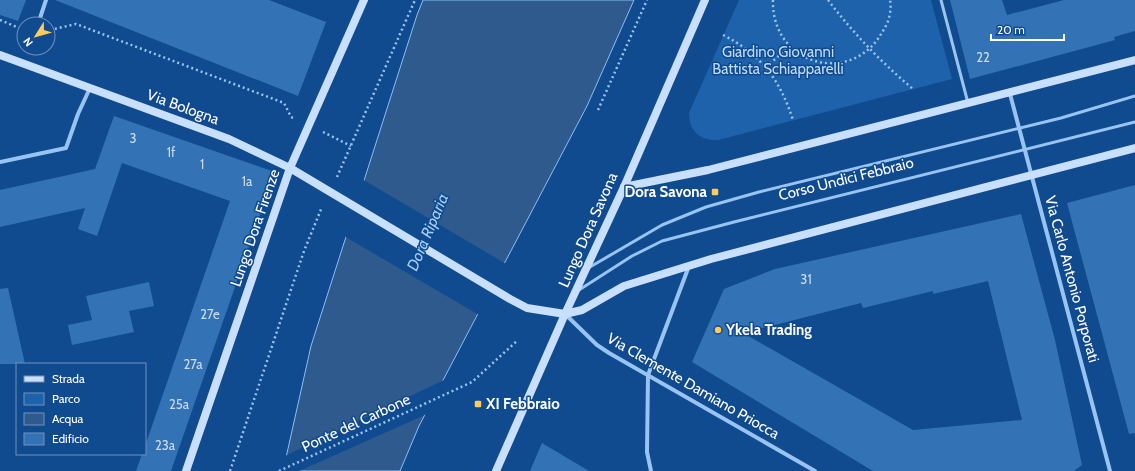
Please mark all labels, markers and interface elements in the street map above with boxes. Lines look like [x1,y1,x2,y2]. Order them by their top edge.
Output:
north arrow [16,16,56,56]
scale bar [991,16,1064,42]
text: 20 m [997,22,1025,37]
text: N [20,35,36,49]
park label: Giardino Giovanni Battista Schiapparelli [712,43,844,78]
house number: 22 [976,49,990,65]
street label: Via Bologna [144,86,222,129]
house number: 3 [129,130,137,146]
house number: 1f [167,144,176,160]
street label: Corso Undici Febbraio [777,154,915,204]
house number: 1 [200,156,204,172]
street label: Lungo Dora Firenze [226,167,284,289]
street label: Lungo Dora Savona [555,169,622,290]
house number: 1a [242,173,253,189]
place label: Dora Savona [625,183,708,201]
marker: Dora Savona [710,187,720,197]
water label: Dora Riparia [403,191,452,274]
street label: Via Carlo Antonio Porporati [1041,194,1103,364]
house number: 31 [800,271,812,287]
house number: 27e [200,306,220,322]
place label: Ykela Trading [725,321,812,339]
marker: Ykela Trading [713,325,723,335]
street label: Via Clemente Damiano Priocca [604,329,783,443]
house number: 27a [183,356,203,372]
legend [16,363,146,455]
text: Strada [52,371,85,386]
street label: Ponte del Carbone [299,390,413,456]
text: Parco [52,391,80,406]
place label: XI Febbraio [485,395,560,413]
house number: 25a [169,396,190,412]
marker: XI Febbraio [473,399,483,409]
text: Acqua [52,411,84,426]
text: Edificio [52,431,89,446]
house number: 23a [155,437,176,453]

